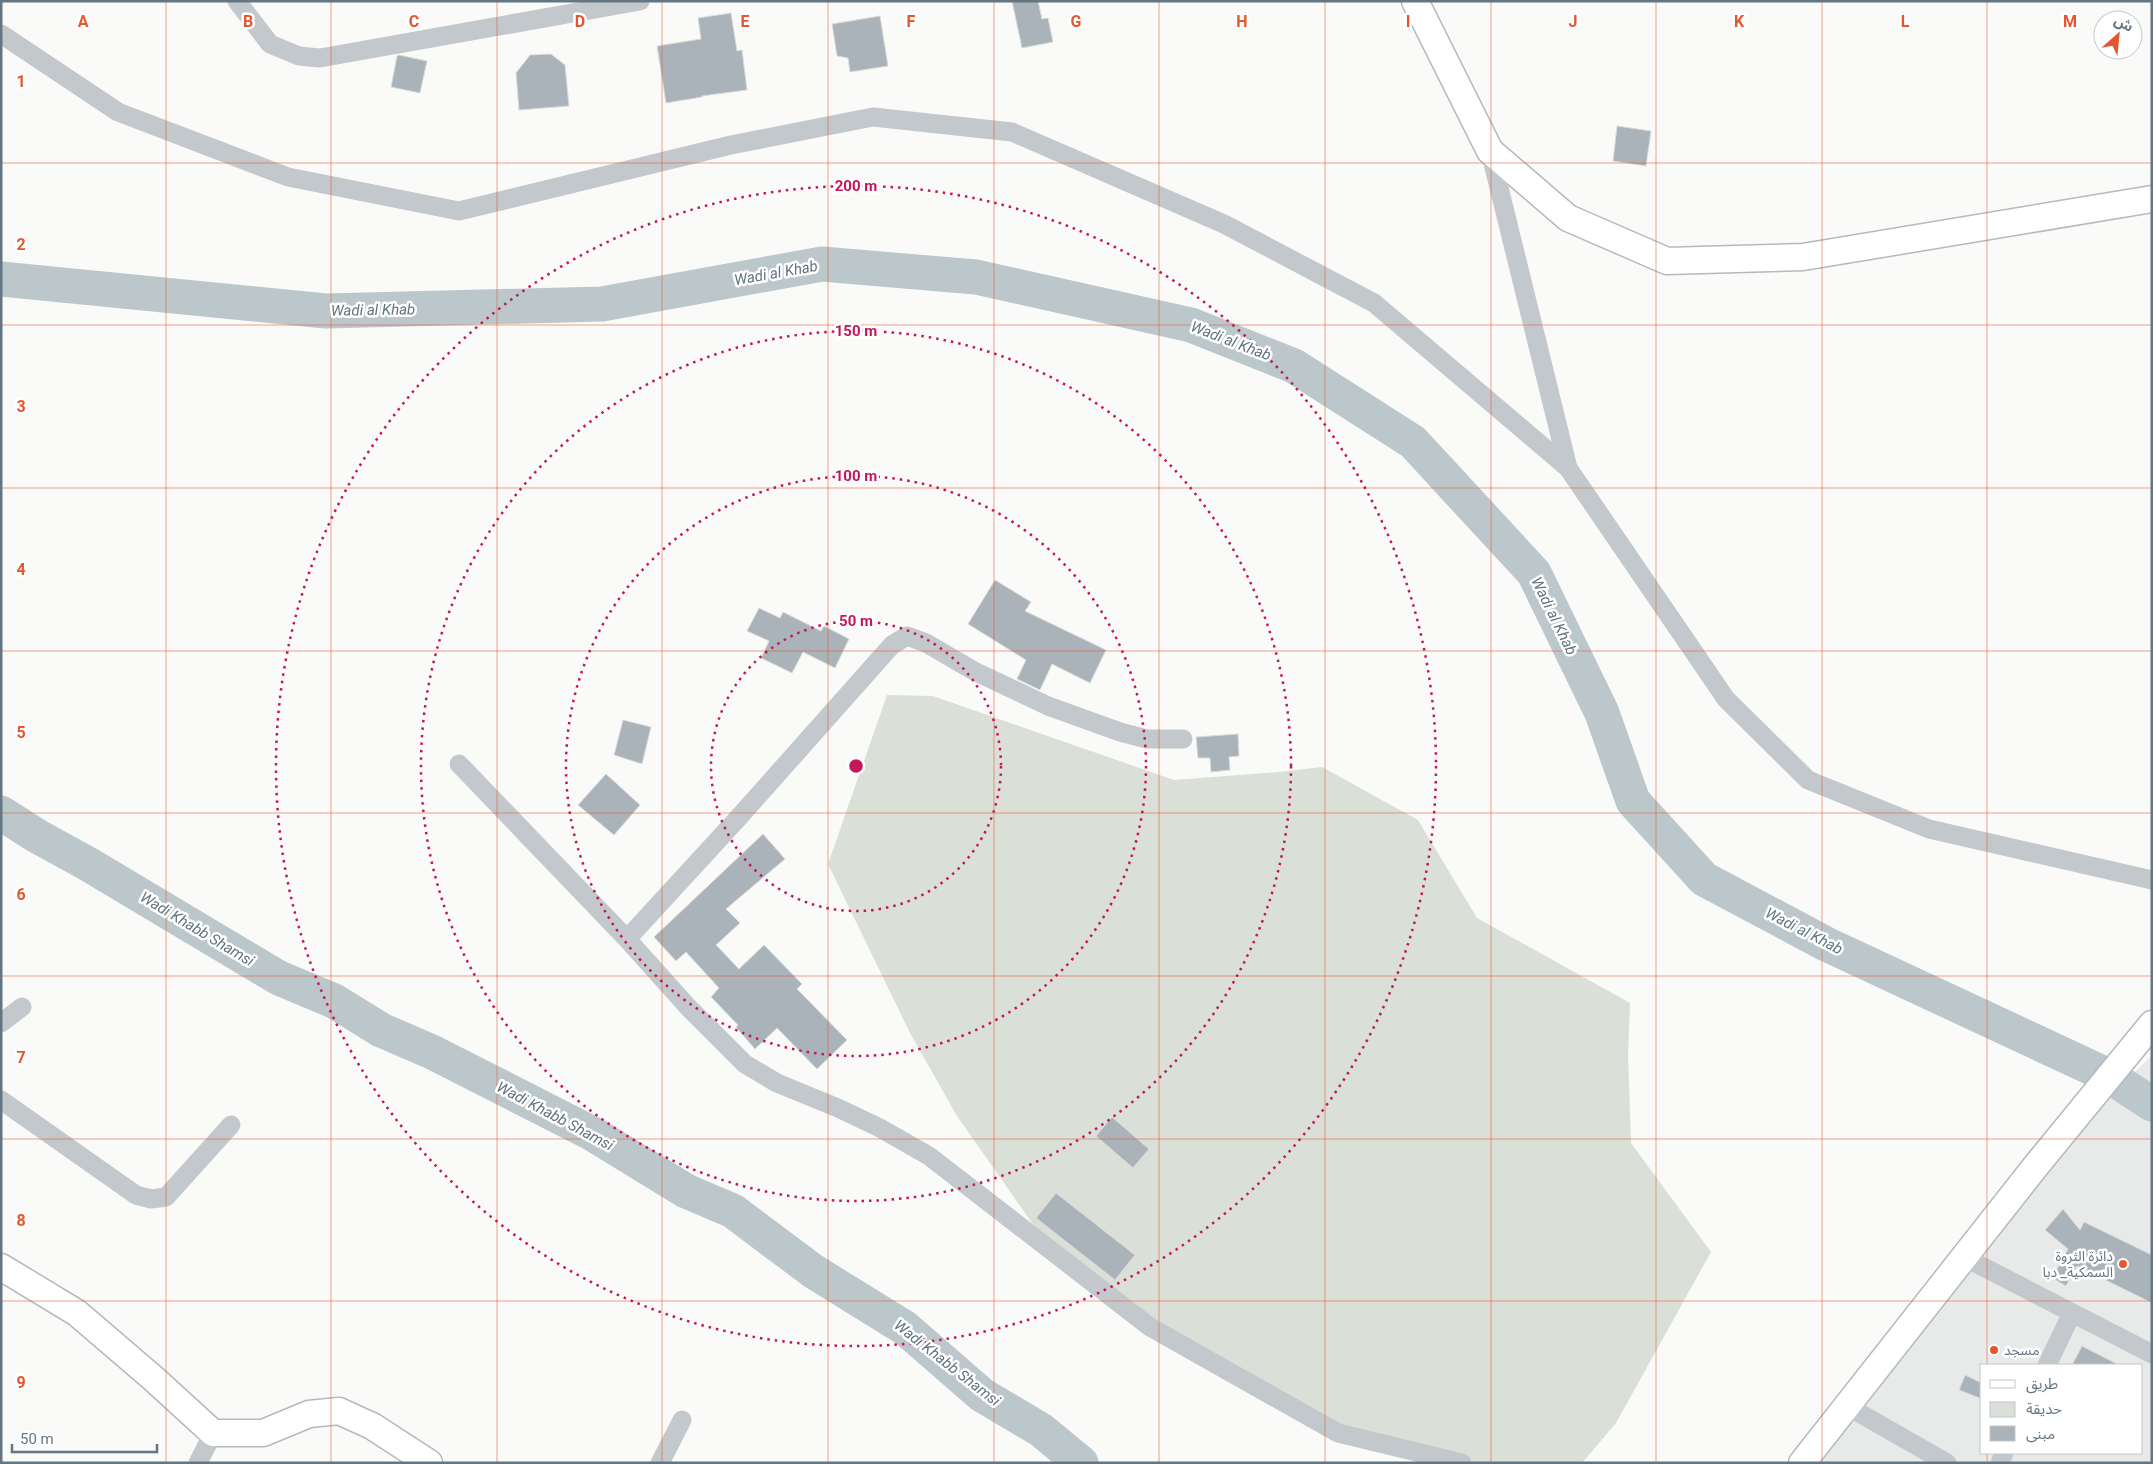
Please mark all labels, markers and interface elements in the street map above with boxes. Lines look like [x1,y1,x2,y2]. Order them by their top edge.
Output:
north arrow [2093,10,2143,60]
text: A [78,12,89,31]
text: B [243,12,253,31]
text: C [409,12,419,31]
text: D [575,12,585,31]
text: E [741,12,750,31]
text: F [907,12,916,31]
text: G [1071,12,1082,31]
text: H [1236,12,1248,31]
text: I [1406,12,1410,31]
text: J [1569,12,1577,31]
text: K [1734,12,1745,31]
text: L [1901,12,1910,31]
text: M [2063,12,2077,31]
text: ش [2112,12,2136,35]
text: 1 [16,72,26,91]
text: 200 m [835,177,877,195]
text: 2 [16,235,26,254]
water label: Wadi al Khab [733,257,819,289]
water label: Wadi al Khab [331,300,415,320]
water label: Wadi al Khab [1188,317,1274,365]
text: 150 m [835,322,877,340]
text: 3 [16,397,26,416]
text: 100 m [835,467,877,485]
text: 4 [16,560,26,579]
water label: Wadi al Khab [1527,574,1581,658]
text: 50 m [839,612,873,630]
text: 5 [16,723,26,742]
centre of rings [847,757,865,775]
text: 6 [16,885,26,904]
water label: Wadi Khabb Shamsi [137,888,258,970]
water label: Wadi al Khab [1762,904,1846,958]
text: 7 [16,1048,26,1067]
water label: Wadi Khabb Shamsi [494,1078,617,1155]
text: 8 [16,1211,26,1230]
place label: دائرة الثروة السمكية_ دبا [2043,1248,2113,1280]
marker: دائرة الثروة السمكية_ دبا [2117,1258,2129,1270]
water label: Wadi Khabb Shamsi [890,1316,1004,1410]
place label: مسجد [2004,1342,2040,1358]
marker: مسجد [1988,1344,2000,1356]
legend [1980,1364,2143,1454]
text: 9 [16,1373,26,1392]
text: طريق [2026,1375,2058,1394]
text: حديقة [2026,1400,2062,1418]
scale bar [12,1422,158,1454]
text: مبنى [2026,1425,2055,1443]
text: 50 m [20,1430,54,1448]

